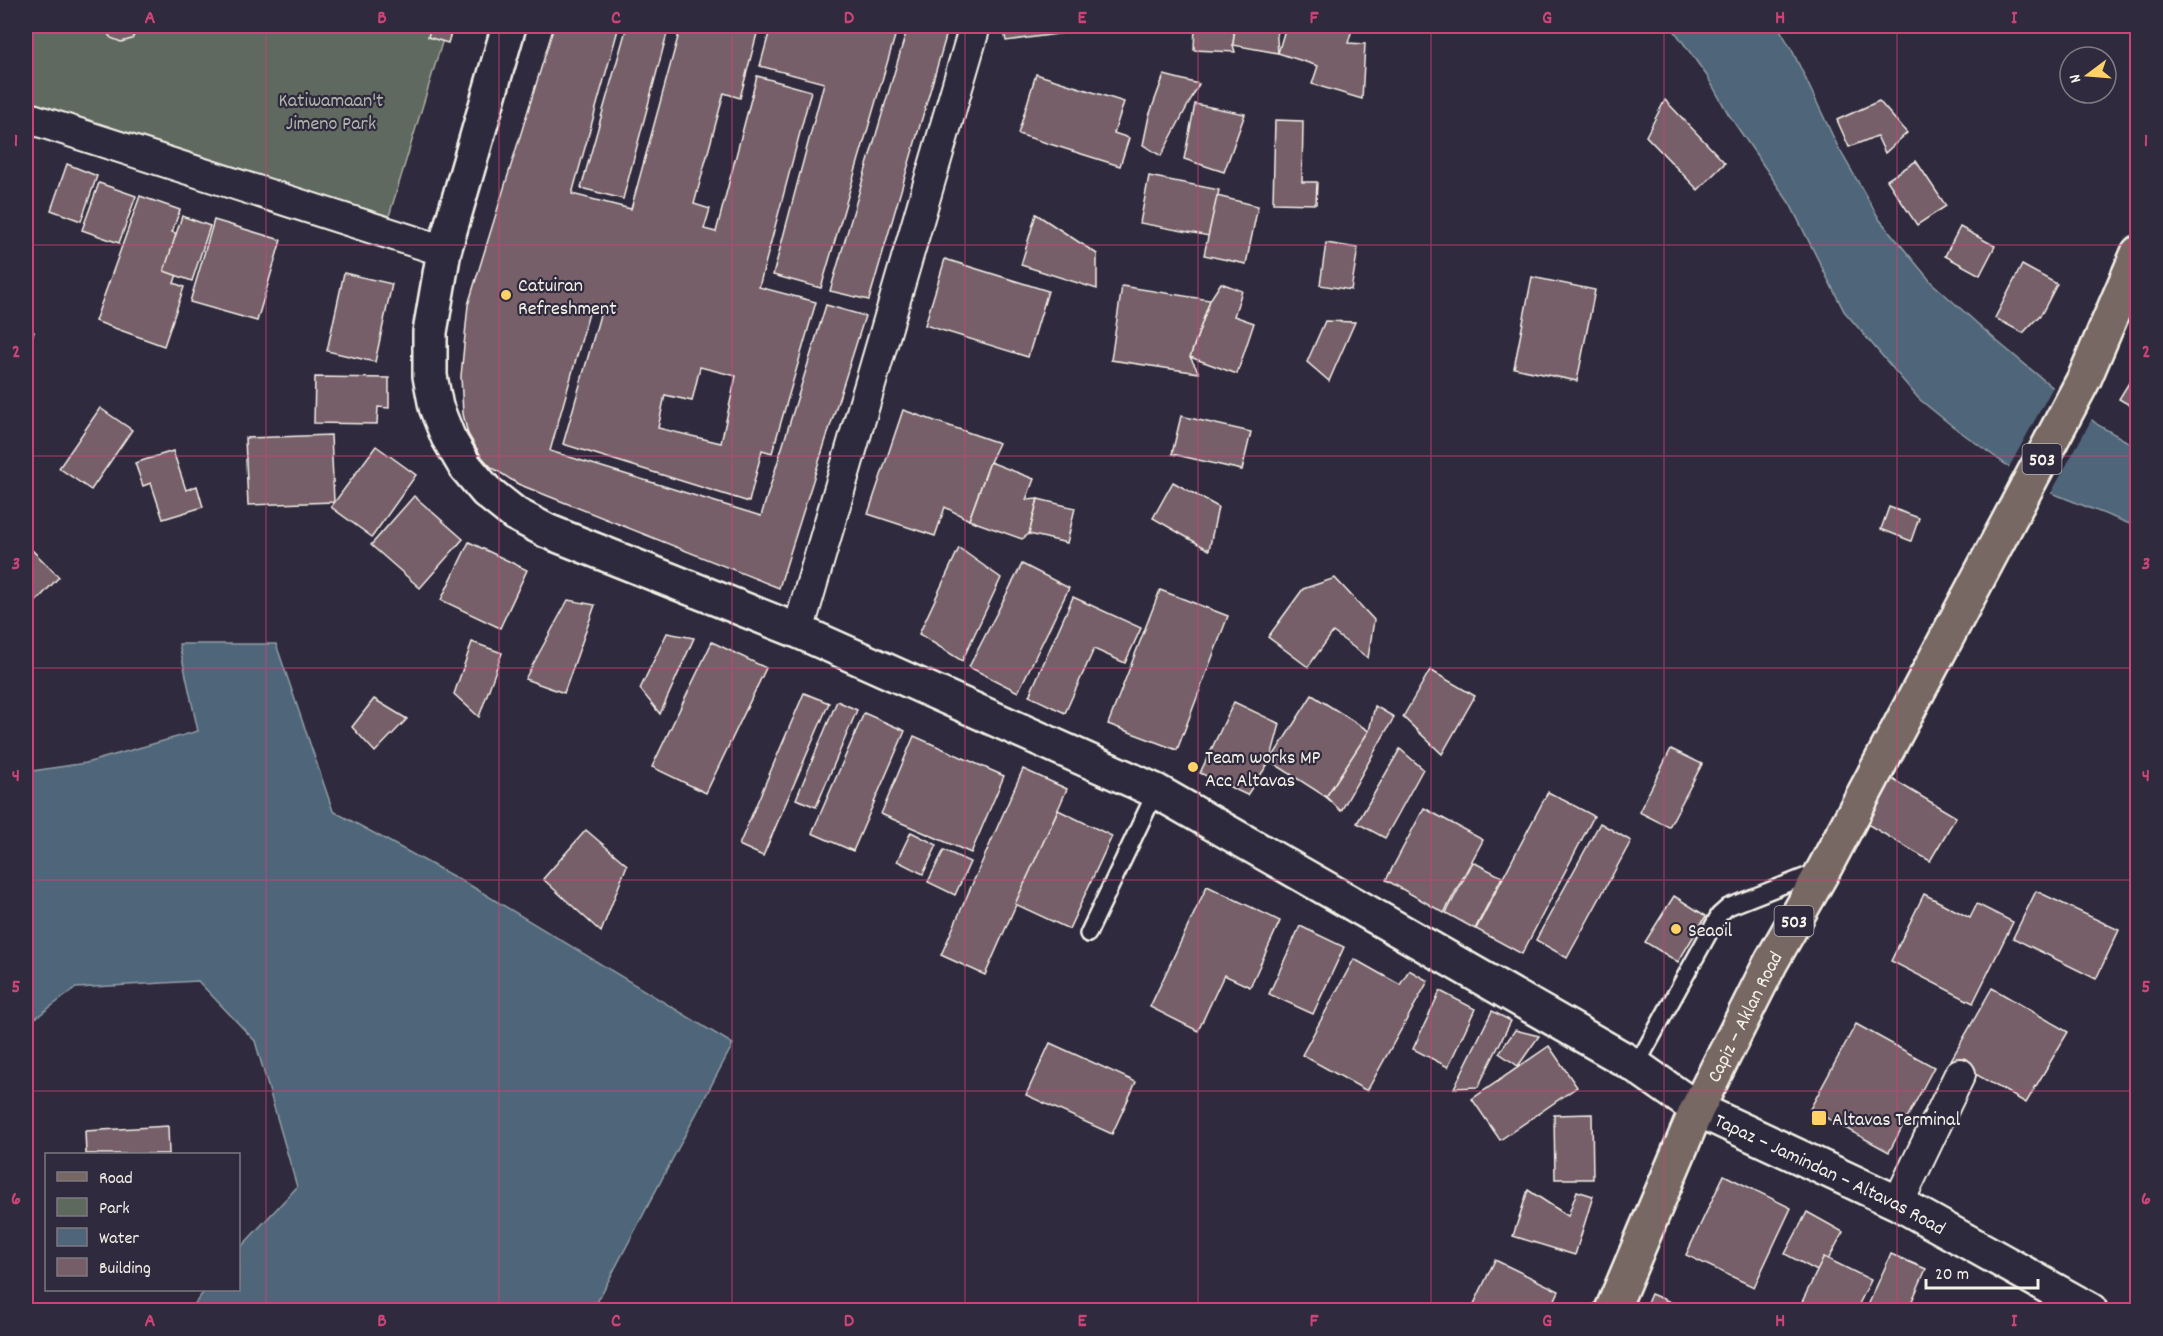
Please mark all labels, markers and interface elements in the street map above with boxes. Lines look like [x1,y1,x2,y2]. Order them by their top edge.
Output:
text: A [145,5,156,33]
text: B [377,5,387,33]
text: C [611,5,621,33]
text: D [844,5,855,33]
text: E [1077,5,1087,33]
text: F [1310,5,1320,33]
text: G [1542,5,1552,33]
text: H [1775,5,1785,33]
text: I [2011,5,2018,33]
north arrow [2058,45,2118,105]
text: N [2064,71,2088,85]
park label: Katiwamaan't Jimeno Park [279,88,383,139]
text: 1 [14,128,18,156]
text: 1 [2144,128,2148,156]
place label: Catuiran Refreshment [518,273,617,324]
marker: Catuiran Refreshment [499,288,513,302]
text: 2 [12,339,20,367]
text: 2 [2142,339,2150,367]
road number: 503 [2022,444,2062,474]
text: 3 [12,551,20,579]
text: 3 [2142,551,2150,579]
place label: Team works MP Acc Altavas [1205,745,1321,796]
marker: Team works MP Acc Altavas [1186,760,1200,774]
text: 4 [12,763,20,791]
text: 4 [2142,763,2150,791]
road number: 503 [1774,906,1814,936]
place label: Seaoil [1688,918,1733,946]
marker: Seaoil [1669,922,1683,936]
street label: Capiz – Aklan Road [1702,947,1791,1088]
text: 5 [11,974,21,1002]
text: 5 [2141,974,2151,1002]
place label: Altavas Terminal [1832,1107,1960,1135]
street label: Tapaz – Jamindan – Altavas Road [1709,1108,1950,1244]
marker: Altavas Terminal [1810,1109,1828,1127]
legend [45,1153,240,1291]
text: Road [99,1167,133,1192]
text: 6 [11,1186,21,1214]
text: 6 [2141,1186,2151,1214]
text: Park [99,1197,130,1222]
text: Water [99,1227,139,1252]
scale bar [1926,1252,2038,1290]
text: Building [99,1257,151,1282]
text: 20 m [1935,1263,1969,1288]
text: A [145,1308,156,1336]
text: B [377,1308,387,1336]
text: C [611,1308,621,1336]
text: D [844,1308,855,1336]
text: E [1077,1308,1087,1336]
text: F [1310,1308,1320,1336]
text: G [1542,1308,1552,1336]
text: H [1775,1308,1785,1336]
text: I [2011,1308,2018,1336]

